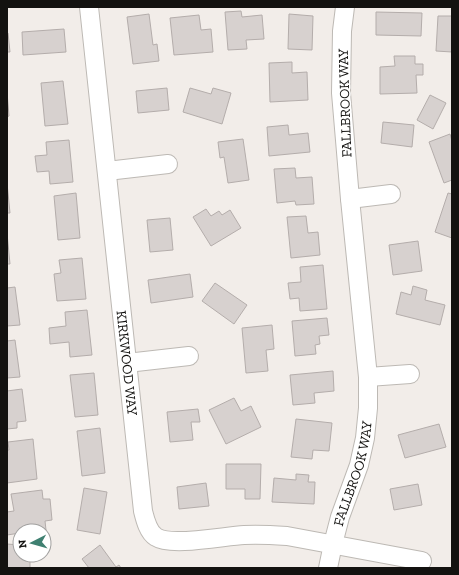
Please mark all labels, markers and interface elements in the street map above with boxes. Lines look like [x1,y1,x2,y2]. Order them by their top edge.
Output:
street label: FALLBROOK WAY [335,48,355,158]
street label: KIRKWOOD WAY [113,310,141,417]
street label: FALLBROOK WAY [330,420,375,528]
north arrow [12,523,52,563]
text: N [16,539,29,549]

